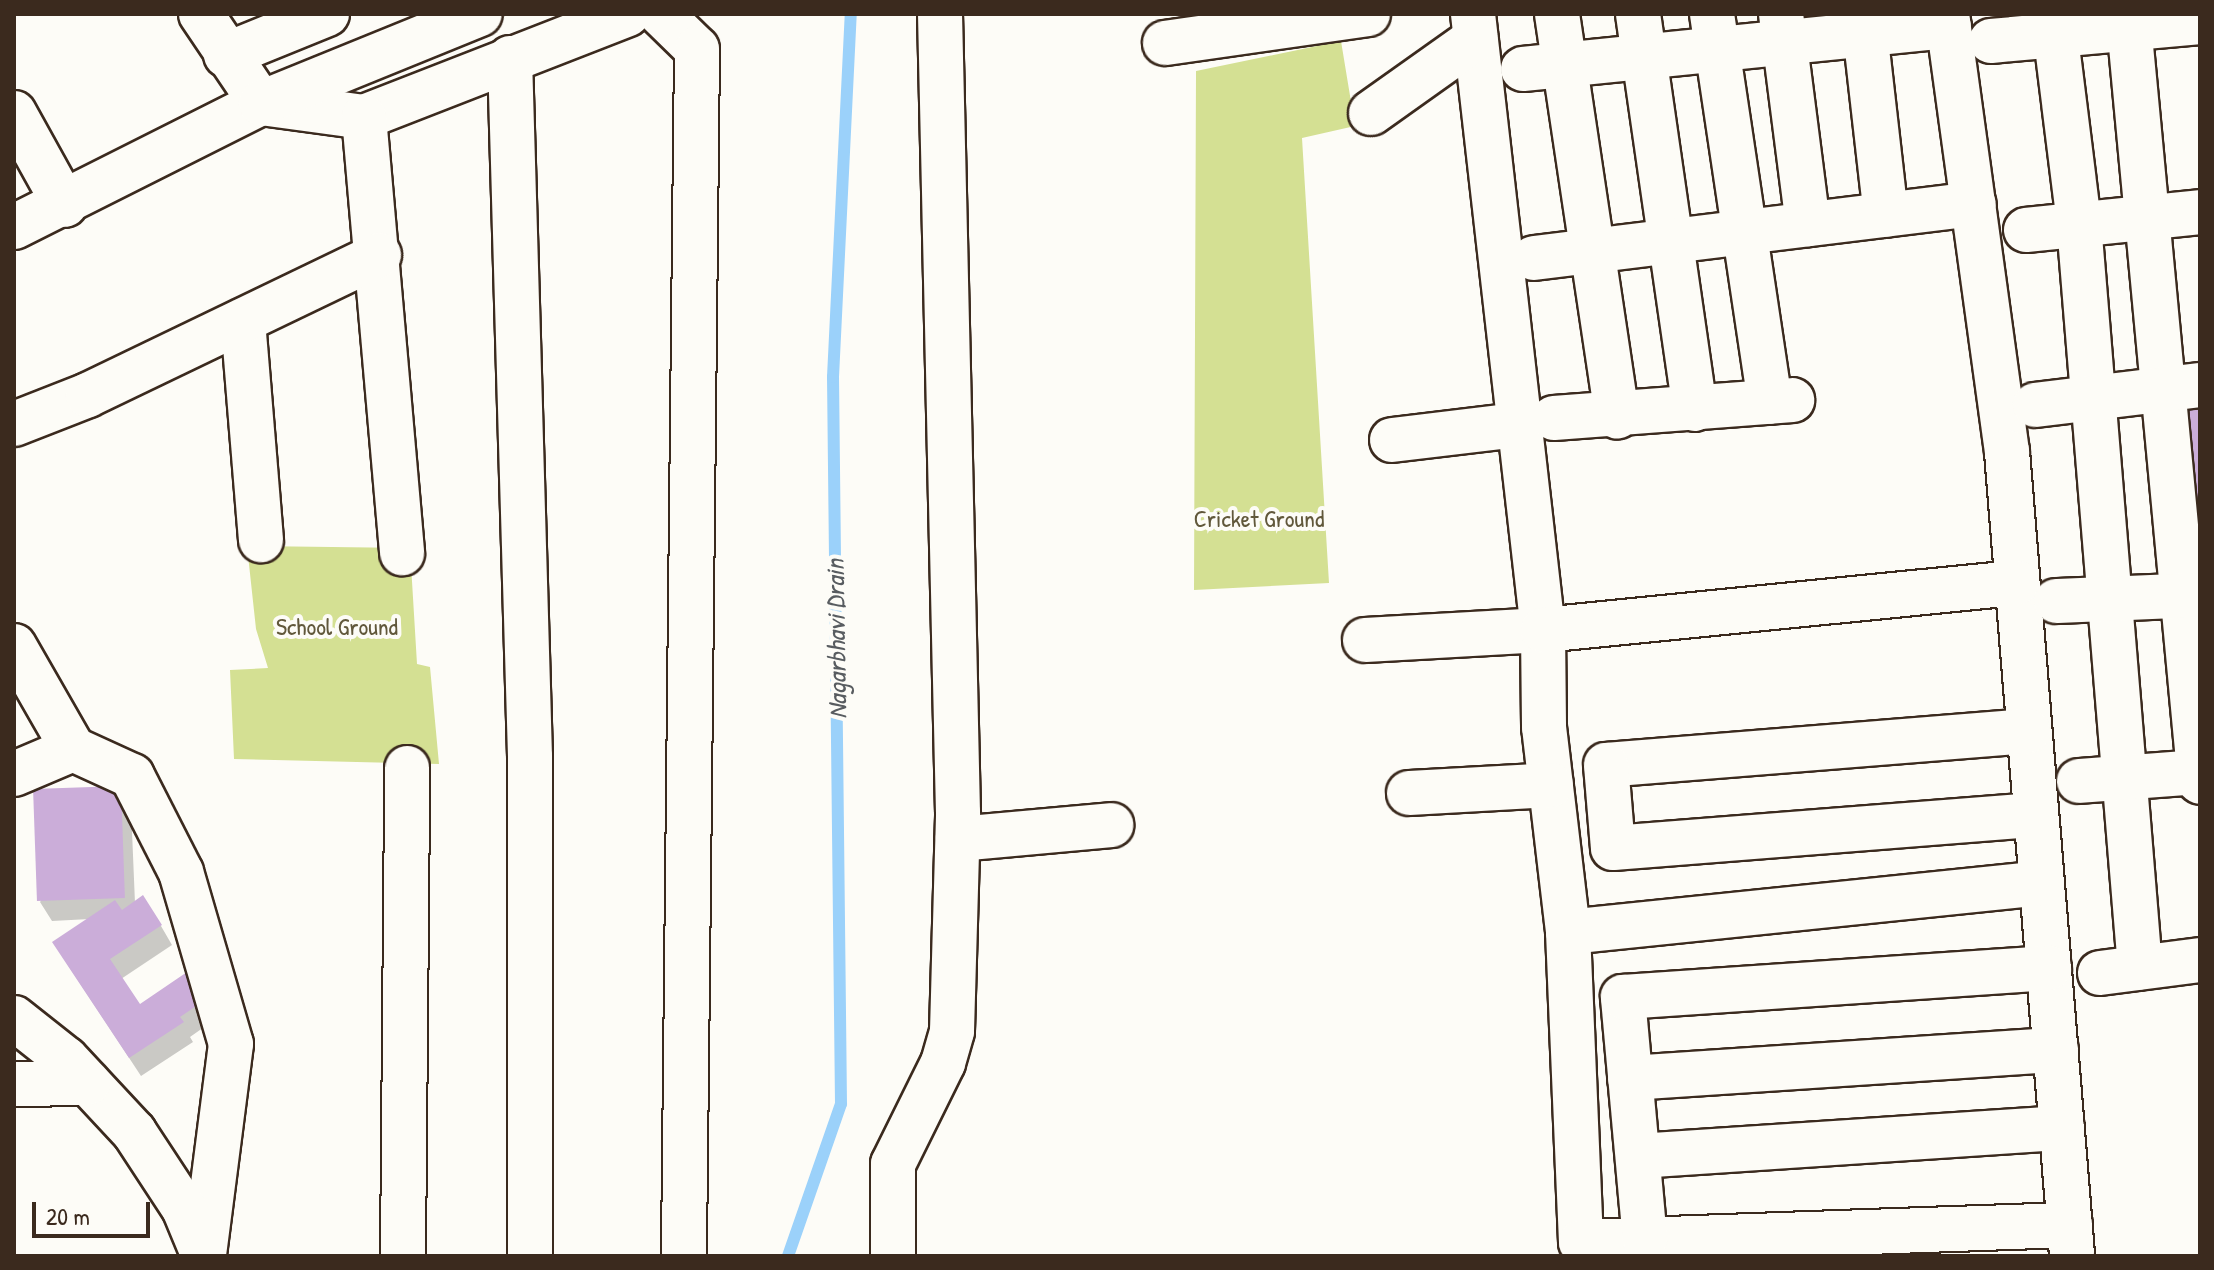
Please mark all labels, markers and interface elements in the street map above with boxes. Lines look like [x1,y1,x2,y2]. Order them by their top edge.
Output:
park label: Cricket Ground [1194,505,1324,533]
water label: Nagarbhavi Drain [819,559,853,719]
park label: School Ground [276,613,398,641]
scale bar [36,1186,154,1236]
text: 20 m [46,1200,90,1232]

